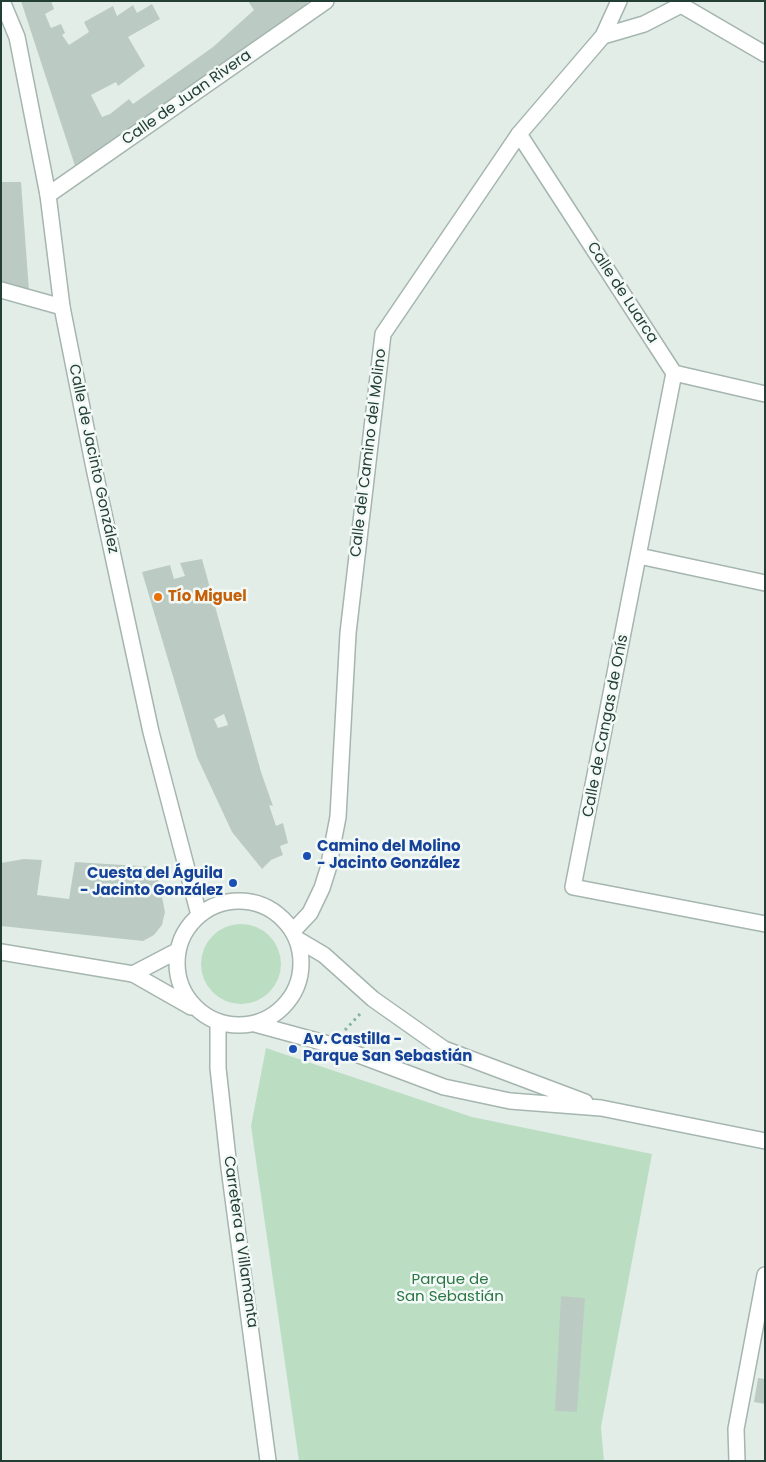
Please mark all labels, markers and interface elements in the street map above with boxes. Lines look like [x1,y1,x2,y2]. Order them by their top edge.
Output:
street label: Calle de Juan Rivera [119,47,255,149]
street label: Calle de Luarca [583,239,661,347]
street label: Calle del Camino del Molino [347,348,391,558]
street label: Calle de Jacinto González [64,363,122,555]
place label: Tío Miguel [168,588,247,606]
marker: Tío Miguel [152,591,164,603]
street label: Calle de Cangas de Onís [579,633,633,819]
place label: Camino del Molino - Jacinto González [317,838,461,873]
marker: Camino del Molino - Jacinto González [301,850,313,862]
place label: Cuesta del Águila - Jacinto González [80,865,223,900]
marker: Cuesta del Águila - Jacinto González [227,877,239,889]
place label: Av. Castilla - Parque San Sebastián [303,1031,472,1066]
marker: Av. Castilla - Parque San Sebastián [287,1043,299,1055]
street label: Carretera a Villamanta [219,1155,261,1329]
park label: Parque de San Sebastián [396,1271,504,1306]

